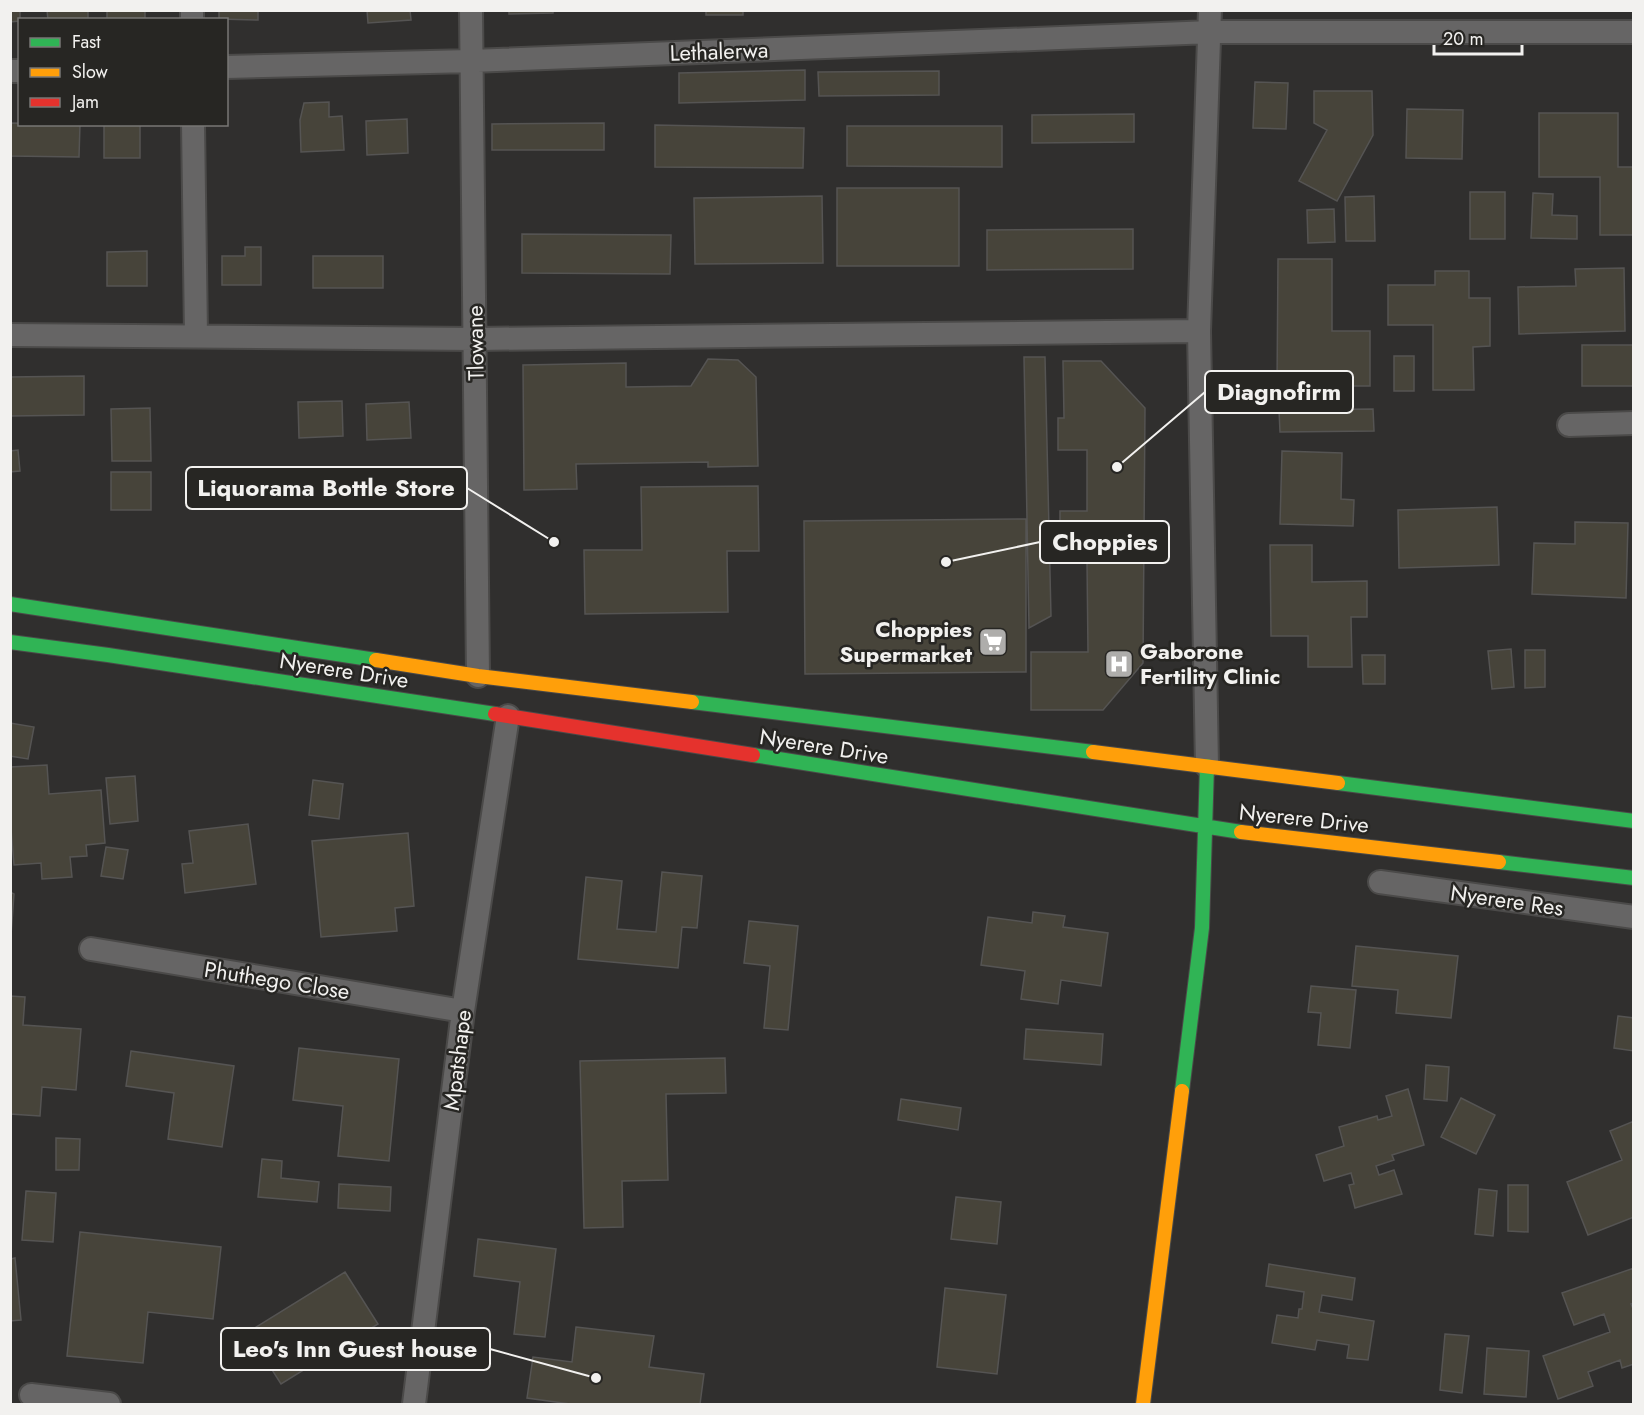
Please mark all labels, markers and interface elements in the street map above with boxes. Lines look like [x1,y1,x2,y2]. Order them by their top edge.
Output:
legend [18,18,228,126]
scale bar [1434,18,1522,56]
text: 20 m [1443,26,1483,52]
text: Fast [72,29,101,55]
street label: Lethalerwa [669,33,769,69]
text: Slow [72,59,109,85]
text: Jam [70,89,99,115]
street label: Tlowane [458,305,492,381]
callout: Diagnofirm [1205,371,1353,413]
text: Diagnofirm [1217,374,1341,409]
callout: Liquorama Bottle Store [186,467,467,509]
text: Liquorama Bottle Store [197,470,455,505]
callout: Choppies [1040,521,1169,563]
text: Choppies [1052,524,1158,559]
place label: Choppies Supermarket [839,613,972,670]
supermarket icon: Choppies Supermarket [977,626,1009,658]
place label: Gaborone Fertility Clinic [1140,635,1280,692]
street label: Nyerere Drive [277,644,411,696]
hospital icon: Gaborone Fertility Clinic [1103,648,1135,680]
street label: Nyerere Drive [757,720,891,772]
street label: Nyerere Drive [1238,795,1370,841]
street label: Nyerere Res [1448,876,1566,924]
street label: Phuthego Close [202,953,352,1007]
street label: Mpatshape [435,1008,479,1112]
callout: Leo's Inn Guest house [221,1328,490,1370]
text: Leo's Inn Guest house [233,1331,477,1366]

